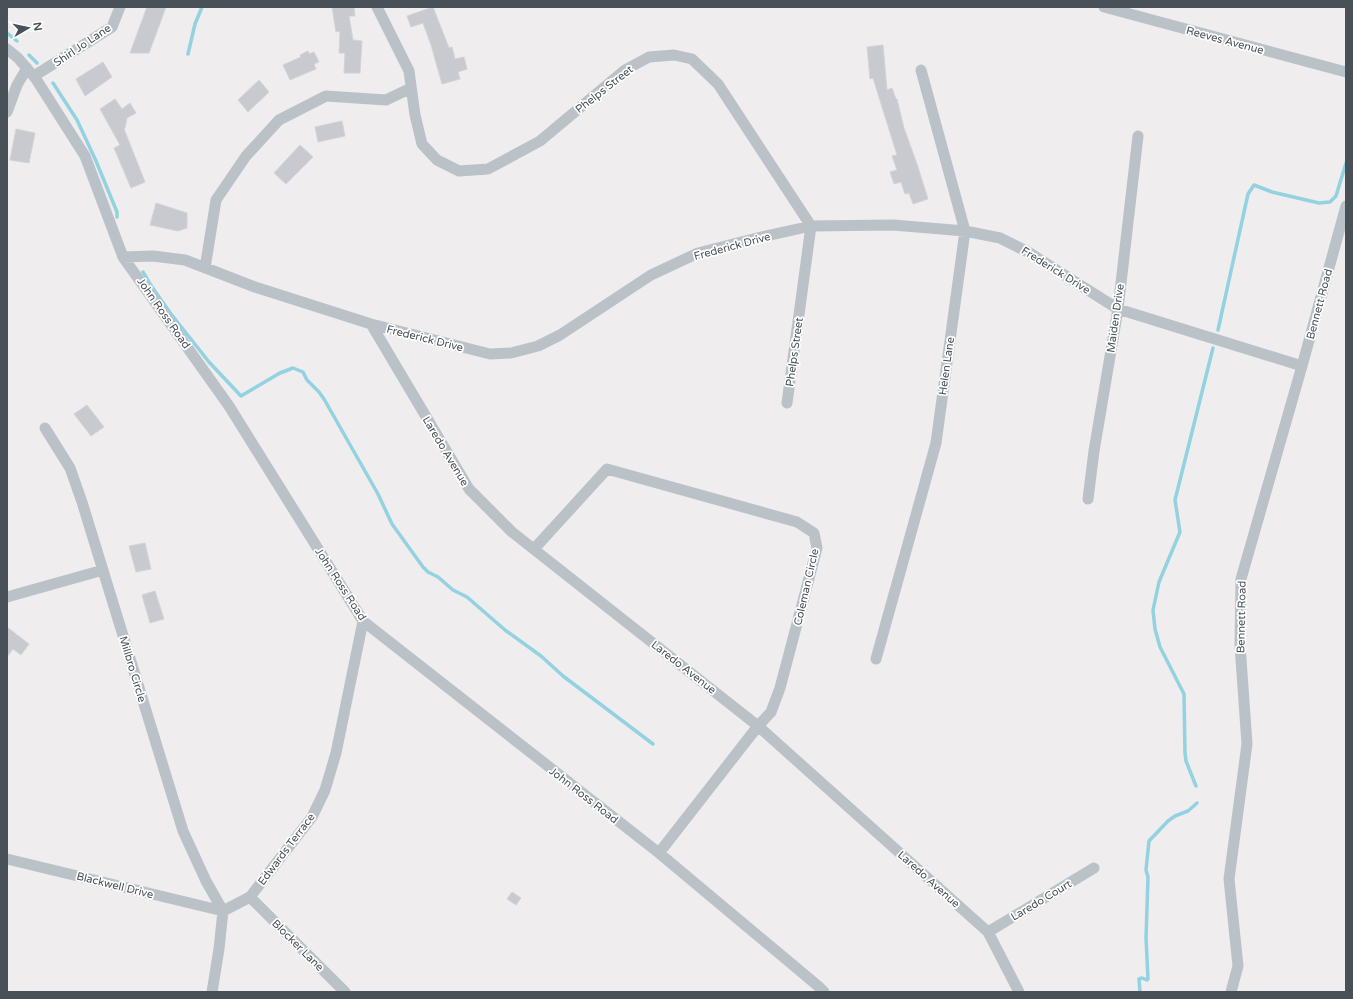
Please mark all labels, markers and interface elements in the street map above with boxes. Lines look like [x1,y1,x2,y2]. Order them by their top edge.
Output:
north arrow [8,8,48,48]
text: N [30,21,44,32]
street label: Shirl Jo Lane [51,22,113,69]
street label: Reeves Avenue [1185,24,1265,57]
street label: Phelps Street [573,63,636,116]
street label: Frederick Drive [692,230,772,263]
street label: Frederick Drive [1019,244,1093,297]
street label: Bennett Road [1304,267,1335,341]
street label: John Ross Road [134,275,193,351]
street label: Maiden Drive [1104,283,1127,353]
street label: Phelps Street [783,317,806,387]
street label: Frederick Drive [385,323,465,354]
street label: Helen Lane [936,336,957,396]
street label: Laredo Avenue [420,414,471,488]
street label: John Ross Road [312,546,369,623]
street label: Coleman Circle [791,548,822,627]
street label: Bennett Road [1234,581,1249,653]
street label: Millbro Circle [116,634,149,704]
street label: Laredo Avenue [649,638,719,697]
street label: John Ross Road [547,765,621,826]
street label: Edwards Terrace [255,811,318,888]
street label: Laredo Avenue [895,848,962,911]
street label: Blackwell Drive [75,870,155,901]
street label: Laredo Court [1009,877,1074,924]
street label: Blocker Lane [269,917,326,974]

